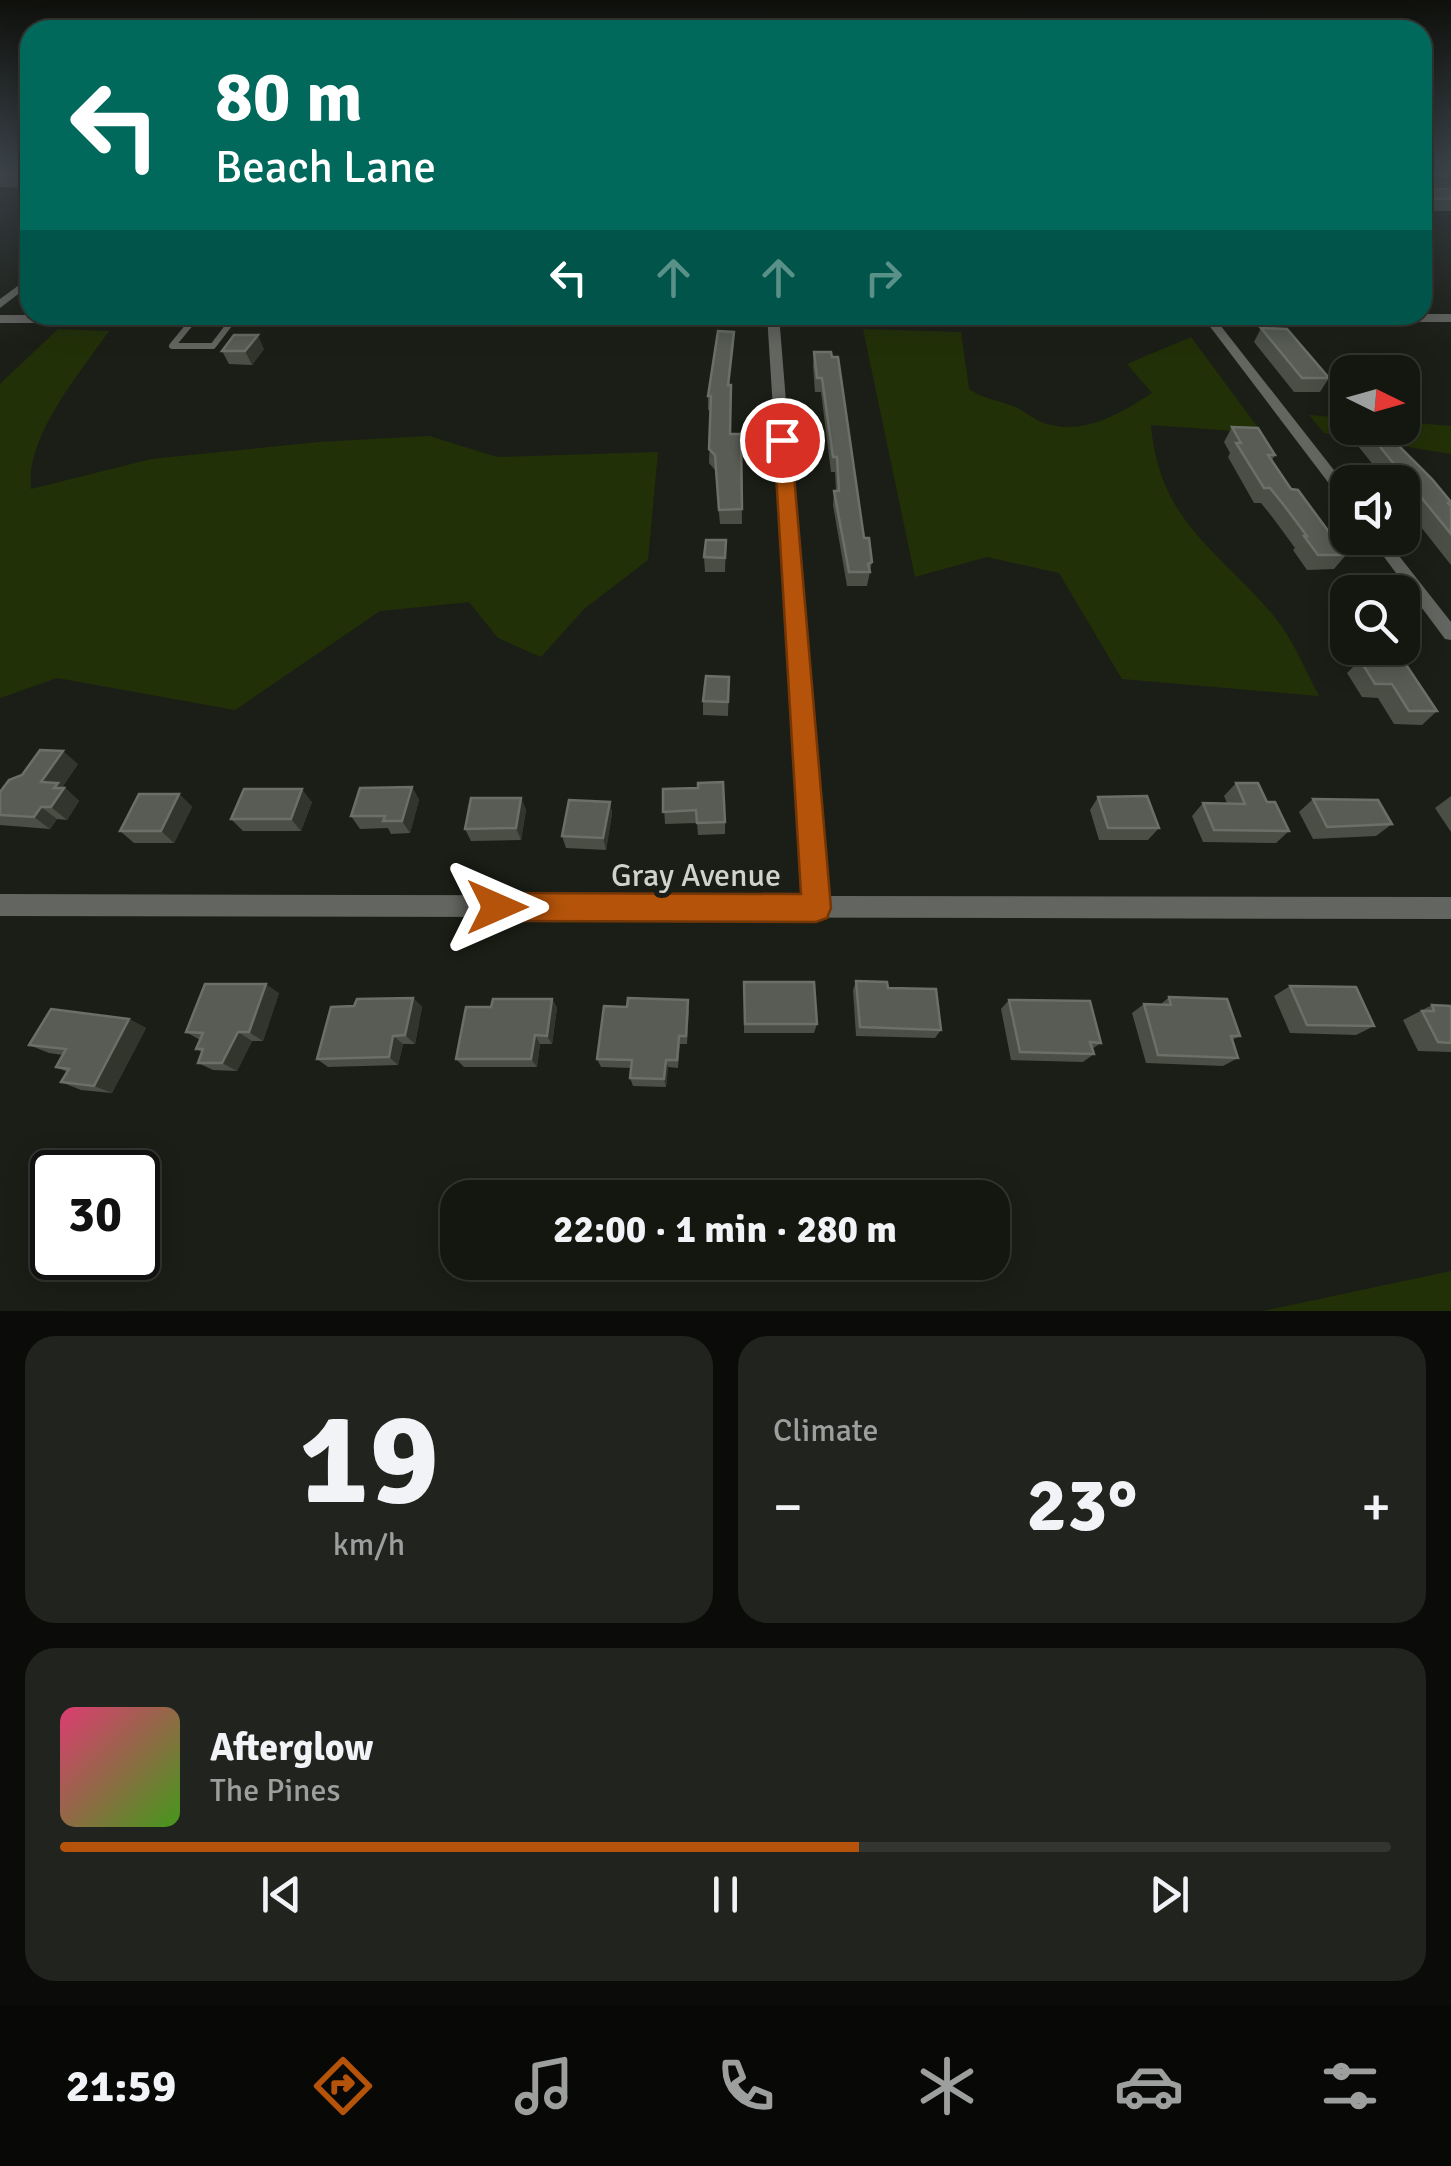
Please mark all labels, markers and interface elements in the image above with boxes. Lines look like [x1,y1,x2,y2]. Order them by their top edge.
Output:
text: 80 m [215,54,363,140]
icon: left [50,60,180,190]
text: Beach Lane [215,140,436,195]
icon: left [541,250,596,305]
icon: ahead [646,250,701,305]
icon: ahead [751,250,806,305]
icon: right [856,250,911,305]
north arrow [1330,355,1420,445]
map controls [1330,355,1420,665]
pin [740,398,825,483]
icon: arrive [755,413,810,468]
button: sound [1330,465,1420,555]
button: search [1330,575,1420,665]
position arrow [445,855,549,959]
street label: Gray Avenue [611,856,781,895]
speed limit sign: 30 [30,1150,160,1280]
text: 22:00 · 1 min · 280 m [553,1206,897,1253]
text: 19 [299,1380,439,1540]
text: Climate [773,1411,879,1450]
text: 23° [1027,1459,1138,1552]
text: − [773,1473,803,1541]
text: + [1361,1473,1391,1541]
text: km/h [333,1525,405,1564]
text: Afterglow [210,1724,373,1771]
text: The Pines [210,1771,341,1810]
icon: previous [254,1867,309,1922]
icon: pause [698,1867,753,1922]
icon: next [1142,1867,1197,1922]
icon: directions [308,2051,378,2121]
icon: music [509,2051,579,2121]
icon: phone [711,2051,781,2121]
icon: climate [912,2051,982,2121]
icon: car [1114,2051,1184,2121]
icon: filters [1315,2051,1385,2121]
text: 21:59 [66,2059,176,2114]

